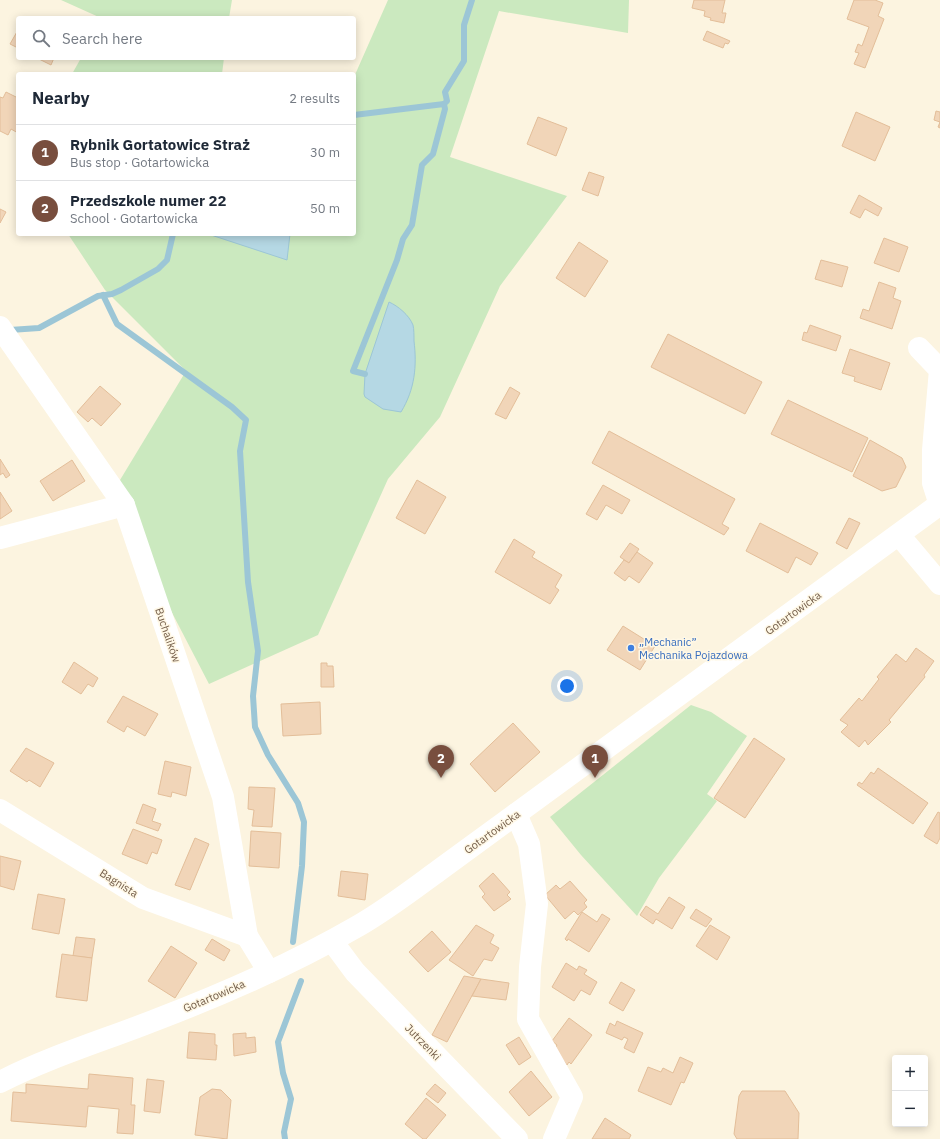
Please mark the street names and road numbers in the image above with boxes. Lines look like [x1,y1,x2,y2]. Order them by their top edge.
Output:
street label: Gotartowicka [762,588,824,638]
street label: Buchalików [152,606,184,665]
street label: Gotartowicka [461,807,523,857]
street label: Bagnista [97,866,141,900]
street label: Gotartowicka [181,977,247,1015]
street label: Jutrzenki [402,1021,444,1063]

